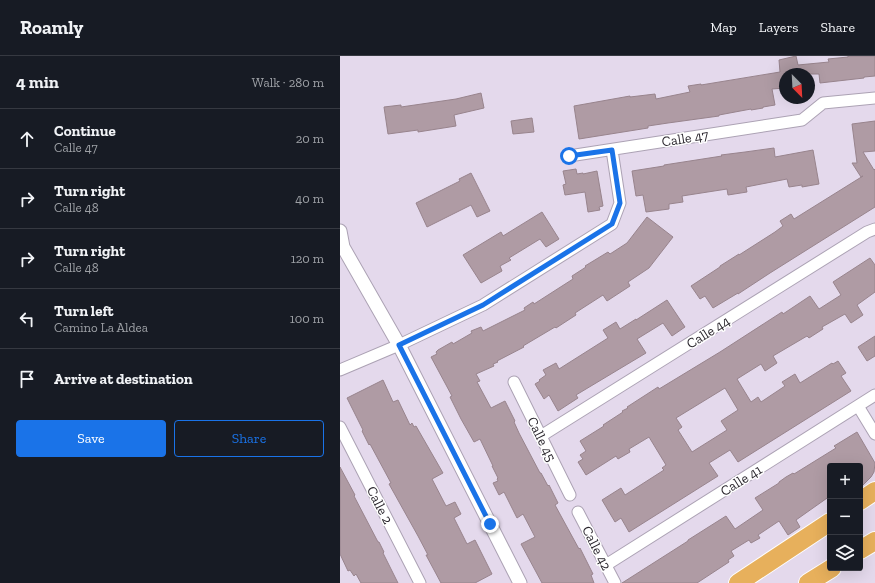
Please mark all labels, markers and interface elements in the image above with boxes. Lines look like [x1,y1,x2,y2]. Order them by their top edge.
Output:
text: Roamly [20,16,83,39]
text: Map [710,19,737,36]
text: Layers [759,19,798,36]
text: Share [820,19,855,36]
north arrow [779,68,815,104]
text: 4 min [16,72,59,92]
text: Walk · 280 m [252,75,324,90]
text: Continue [54,122,116,140]
street label: Calle 47 [661,126,710,151]
icon: ahead [16,128,38,150]
text: 20 m [296,131,324,146]
text: Calle 47 [54,140,98,155]
route start [560,147,578,165]
text: Turn right [54,182,125,200]
icon: right [16,188,38,210]
text: 40 m [295,191,324,206]
text: Calle 48 [54,200,99,215]
text: Turn right [54,242,125,260]
icon: right [16,248,38,270]
text: 120 m [291,251,324,266]
text: Calle 48 [54,260,99,275]
text: Turn left [54,302,114,320]
icon: left [16,308,38,330]
text: 100 m [290,311,324,326]
street label: Calle 44 [683,312,734,352]
text: Camino La Aldea [54,320,148,335]
icon: arrive [16,368,38,390]
text: Arrive at destination [54,370,193,388]
street label: Calle 45 [523,414,560,464]
button: Save [16,420,166,457]
button: Share [174,420,324,457]
street label: Calle 41 [717,461,766,500]
map controls [827,463,863,571]
button: + [827,463,863,499]
street label: Calle 2 [363,483,396,527]
button: − [827,499,863,535]
route end [481,515,499,533]
street label: Calle 42 [578,523,615,573]
button: layers [827,535,863,571]

